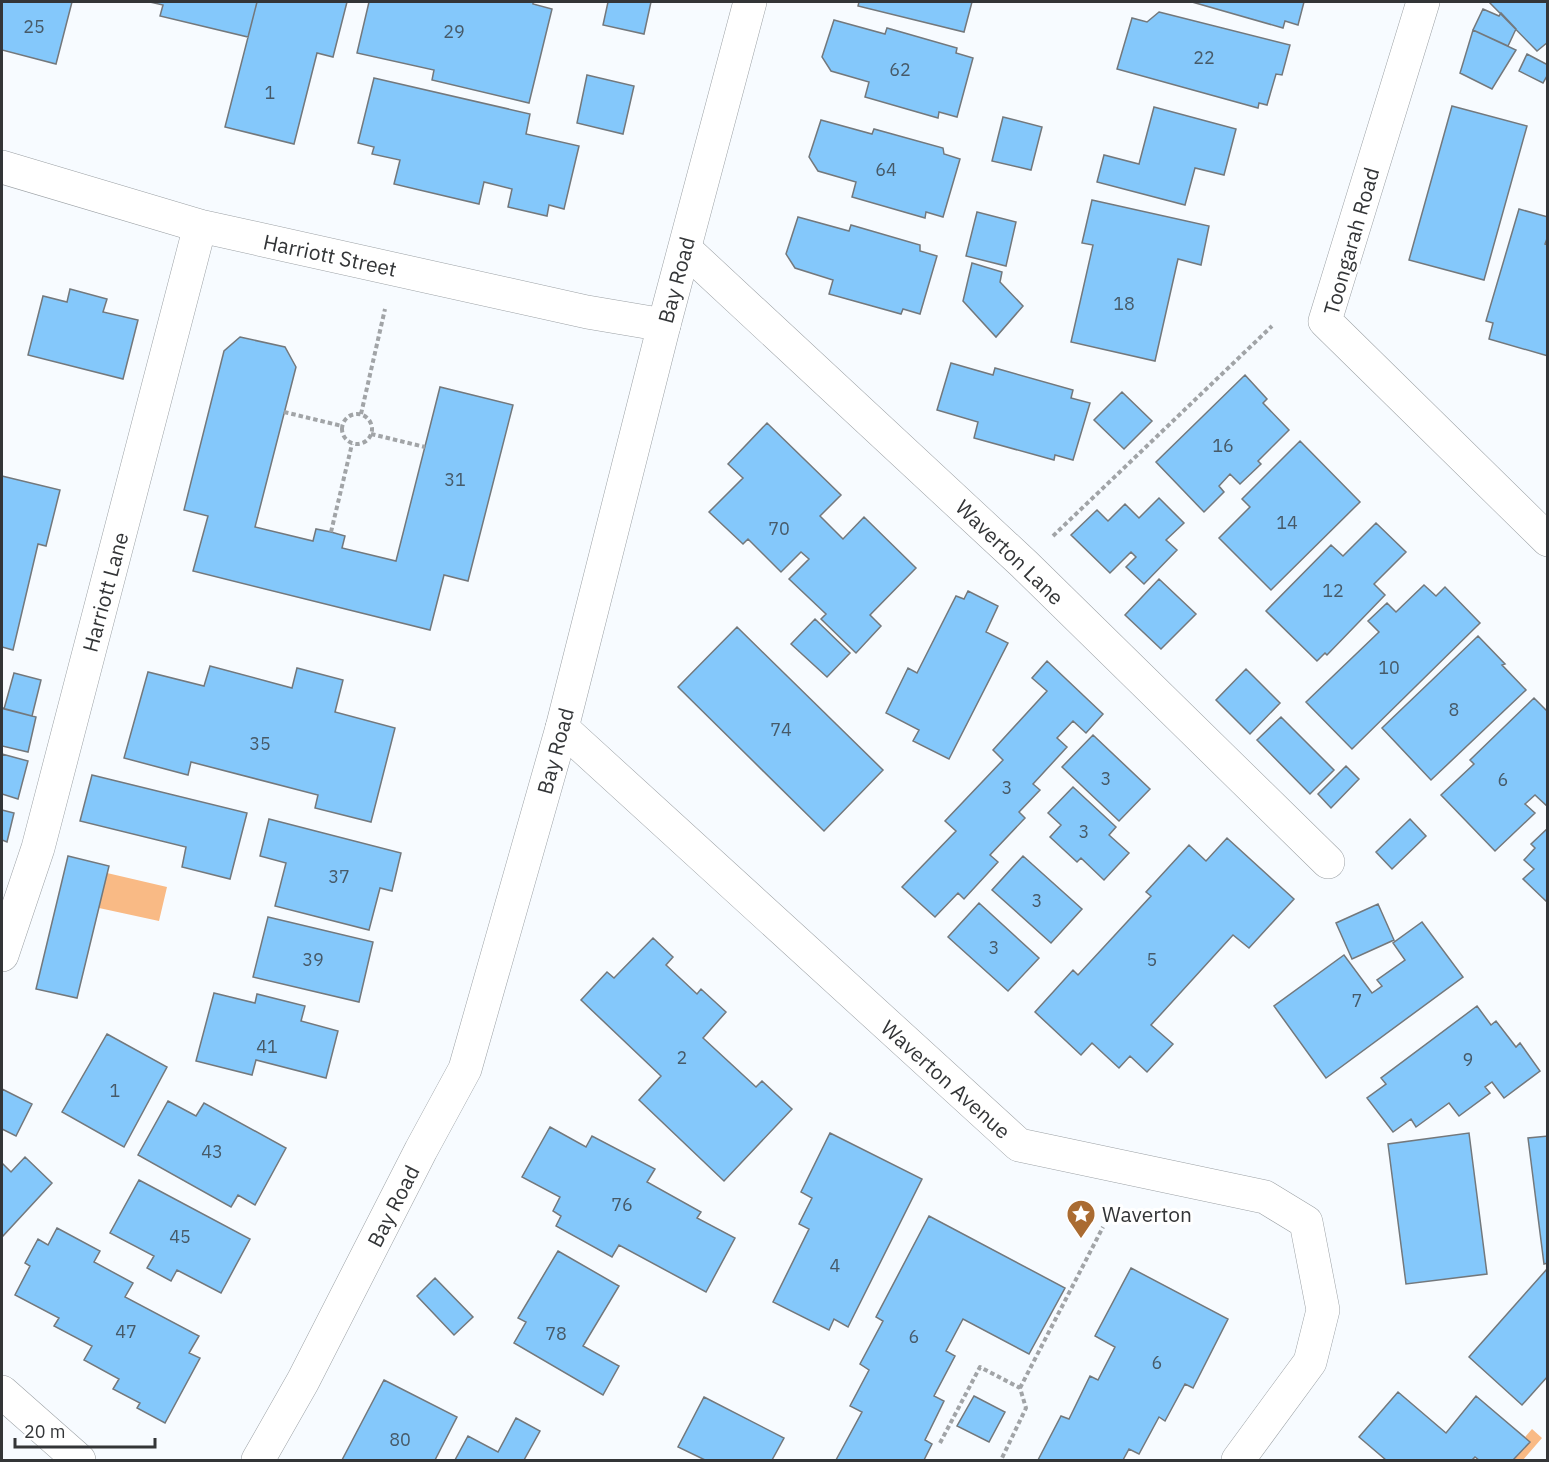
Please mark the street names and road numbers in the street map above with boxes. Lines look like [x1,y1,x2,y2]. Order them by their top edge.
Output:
street label: Toongarah Road [1317,164,1385,318]
street label: Harriott Street [261,227,399,283]
street label: Bay Road [651,234,701,326]
street label: Waverton Lane [950,493,1070,611]
street label: Harriott Lane [76,529,134,655]
street label: Bay Road [530,705,580,797]
street label: Waverton Avenue [875,1013,1017,1145]
street label: Bay Road [360,1160,426,1252]

